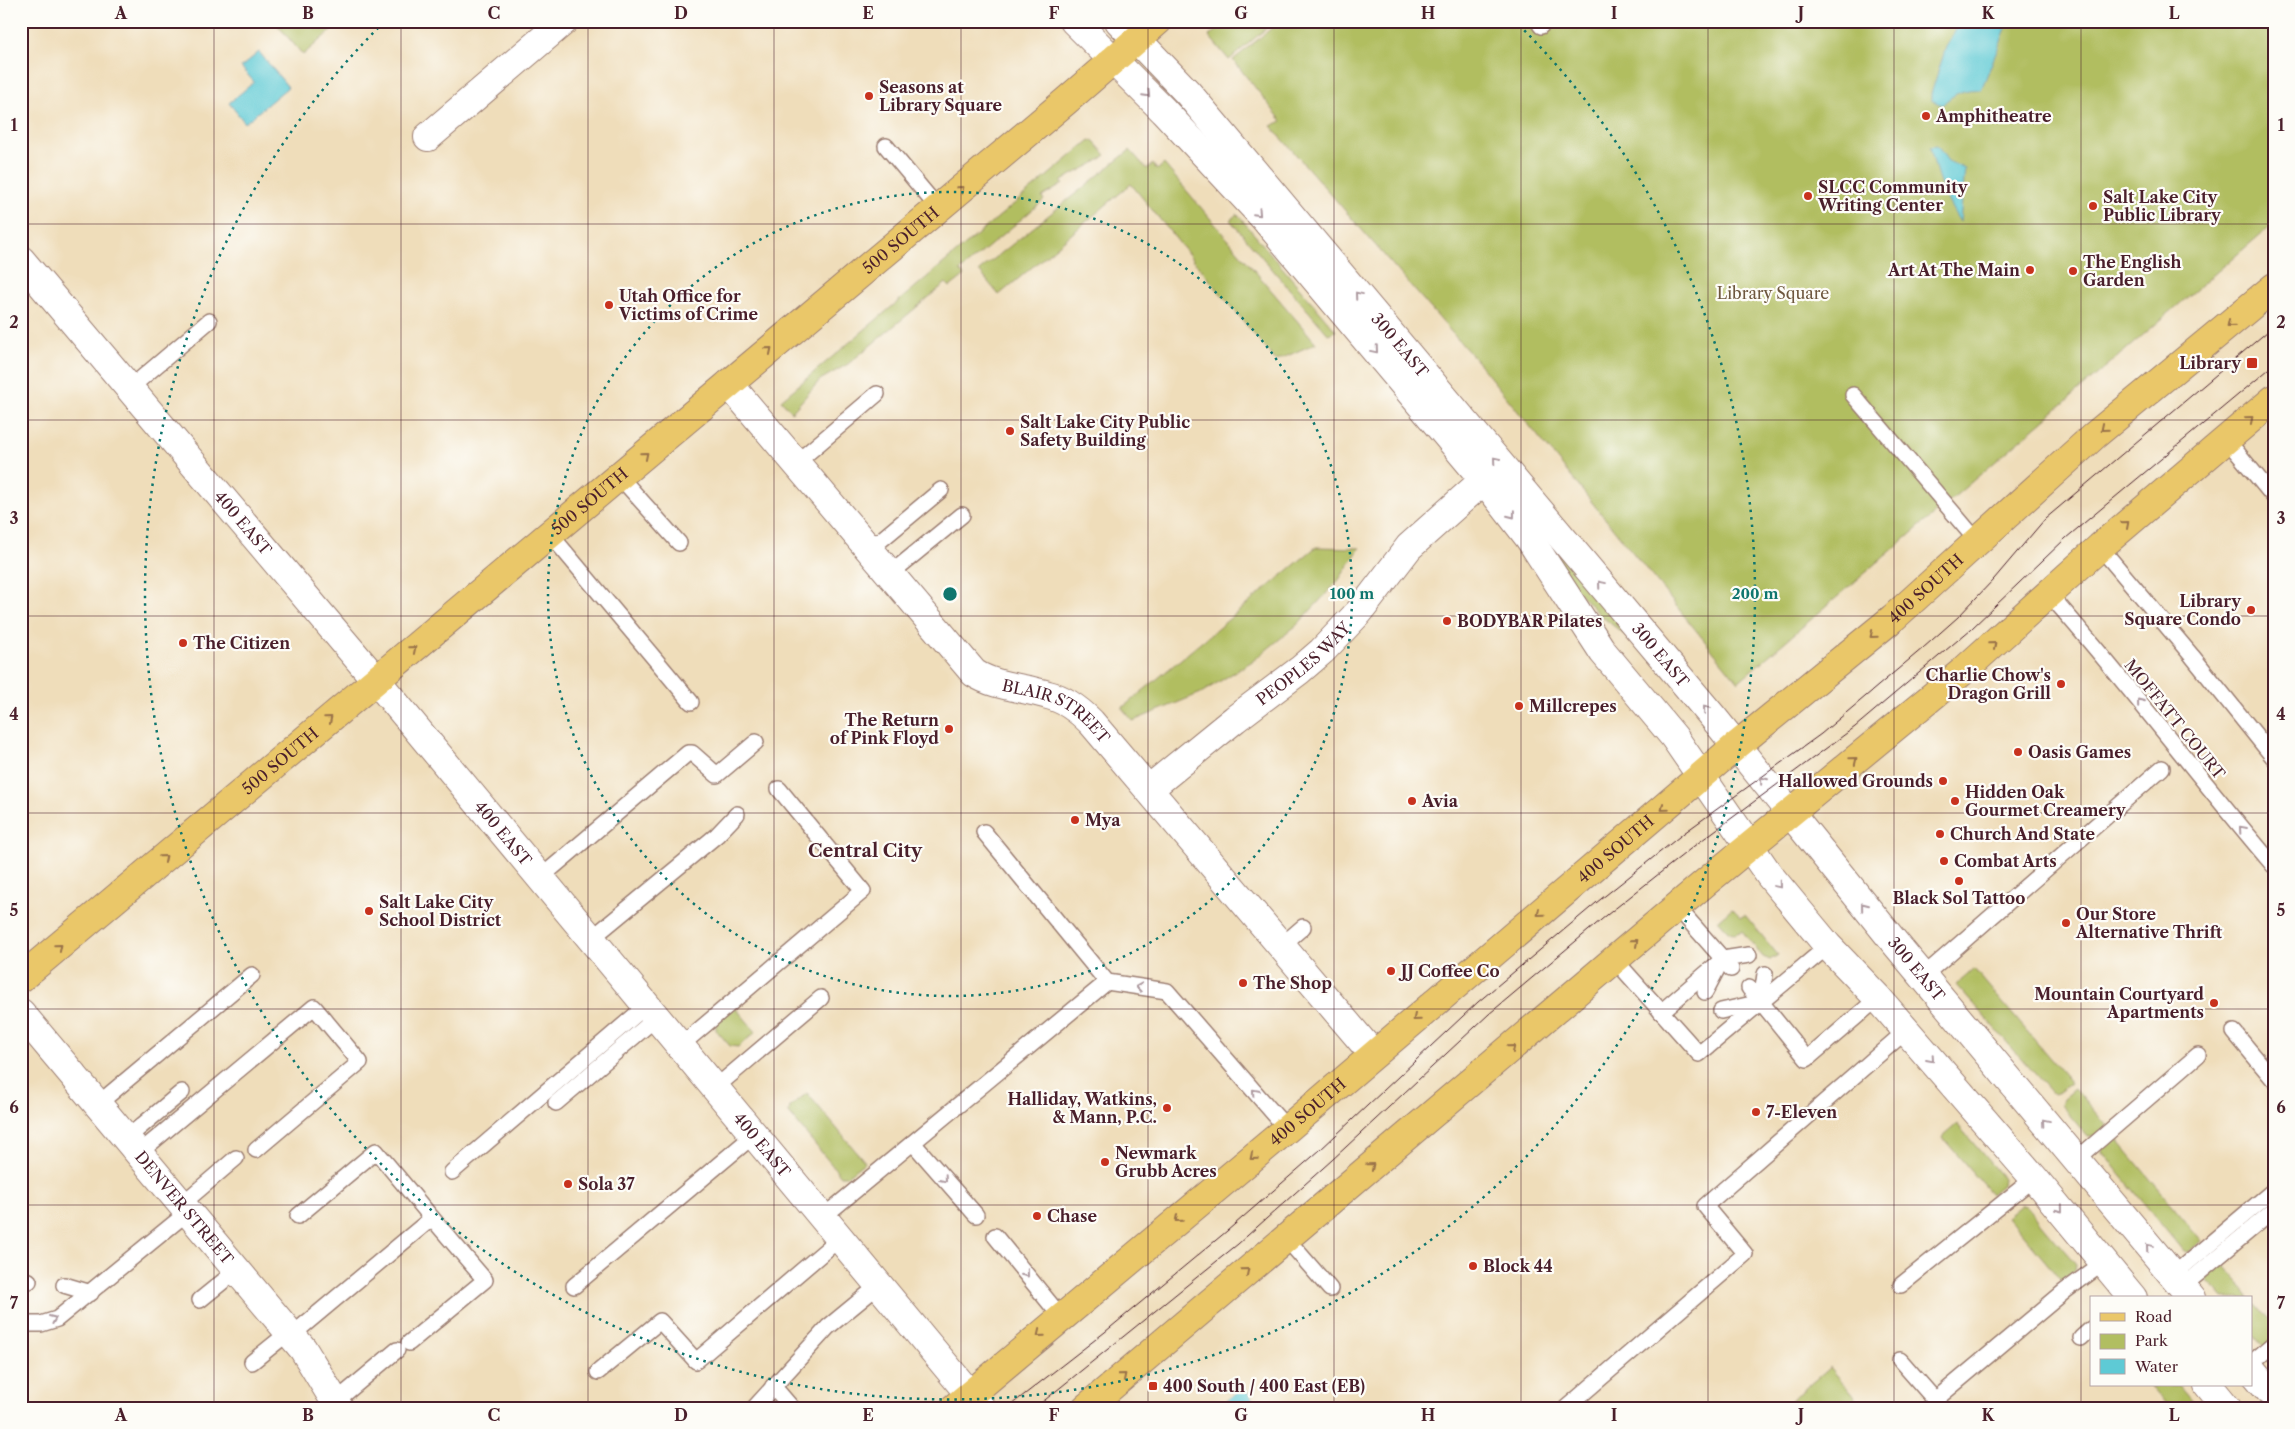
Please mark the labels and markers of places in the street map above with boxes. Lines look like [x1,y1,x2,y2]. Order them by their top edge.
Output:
place label: Seasons at Library Square [879,77,1003,115]
marker: Seasons at Library Square [863,90,875,102]
place label: Amphitheatre [1935,106,2052,126]
marker: Amphitheatre [1920,110,1932,122]
place label: SLCC Community Writing Center [1817,177,1969,215]
place label: Salt Lake City Public Library [2103,187,2222,225]
marker: SLCC Community Writing Center [1802,190,1814,202]
marker: Salt Lake City Public Library [2087,200,2099,212]
place label: The English Garden [2083,252,2181,290]
place label: Art At The Main [1887,260,2020,280]
marker: Art At The Main [2024,264,2036,276]
marker: The English Garden [2067,265,2079,277]
place label: Utah Office for Victims of Crime [618,286,758,324]
marker: Utah Office for Victims of Crime [603,299,615,311]
place label: Library [2179,353,2242,373]
marker: Library [2245,356,2259,370]
place label: Salt Lake City Public Safety Building [1020,412,1190,450]
marker: Salt Lake City Public Safety Building [1004,425,1016,437]
centre of rings [941,585,959,603]
place label: Library Square Condo [2124,591,2242,629]
marker: Library Square Condo [2245,604,2257,616]
place label: BODYBAR Pilates [1457,611,1602,631]
marker: BODYBAR Pilates [1441,615,1453,627]
place label: The Citizen [193,633,290,653]
marker: The Citizen [177,637,189,649]
place label: Charlie Chow's Dragon Grill [1926,665,2051,703]
marker: Charlie Chow's Dragon Grill [2055,678,2067,690]
place label: Millcrepes [1529,696,1617,716]
marker: Millcrepes [1513,700,1525,712]
place label: The Return of Pink Floyd [830,710,939,748]
marker: The Return of Pink Floyd [943,723,955,735]
place label: Oasis Games [2028,742,2131,762]
marker: Oasis Games [2012,746,2024,758]
place label: Hallowed Grounds [1778,771,1933,791]
marker: Hallowed Grounds [1937,775,1949,787]
place label: Hidden Oak Gourmet Creamery [1965,782,2127,820]
place label: Avia [1421,791,1459,811]
marker: Avia [1406,795,1418,807]
marker: Hidden Oak Gourmet Creamery [1949,795,1961,807]
place label: Mya [1085,810,1121,830]
marker: Mya [1069,814,1081,826]
place label: Church And State [1950,824,2096,844]
marker: Church And State [1934,828,1946,840]
place label: Combat Arts [1954,851,2057,871]
marker: Combat Arts [1938,855,1950,867]
marker: Black Sol Tattoo [1953,875,1965,887]
place label: Black Sol Tattoo [1893,888,2025,908]
place label: Salt Lake City School District [379,892,502,930]
place label: Our Store Alternative Thrift [2075,904,2222,942]
marker: Salt Lake City School District [363,905,375,917]
marker: Our Store Alternative Thrift [2060,917,2072,929]
place label: JJ Coffee Co [1398,961,1500,981]
marker: JJ Coffee Co [1385,965,1397,977]
place label: The Shop [1253,973,1332,993]
marker: The Shop [1237,977,1249,989]
place label: Mountain Courtyard Apartments [2034,984,2204,1022]
marker: Mountain Courtyard Apartments [2208,997,2220,1009]
place label: Halliday, Watkins, & Mann, P.C. [1007,1089,1157,1127]
marker: Halliday, Watkins, & Mann, P.C. [1161,1102,1173,1114]
place label: 7-Eleven [1766,1102,1837,1122]
marker: 7-Eleven [1750,1106,1762,1118]
place label: Newmark Grubb Acres [1115,1143,1217,1181]
marker: Newmark Grubb Acres [1099,1156,1111,1168]
place label: Sola 37 [578,1174,635,1194]
marker: Sola 37 [562,1178,574,1190]
place label: Chase [1047,1206,1098,1226]
marker: Chase [1031,1210,1043,1222]
place label: Block 44 [1483,1256,1553,1276]
marker: Block 44 [1467,1260,1479,1272]
place label: 400 South / 400 East (EB) [1163,1376,1365,1396]
marker: 400 South / 400 East (EB) [1147,1380,1159,1392]

